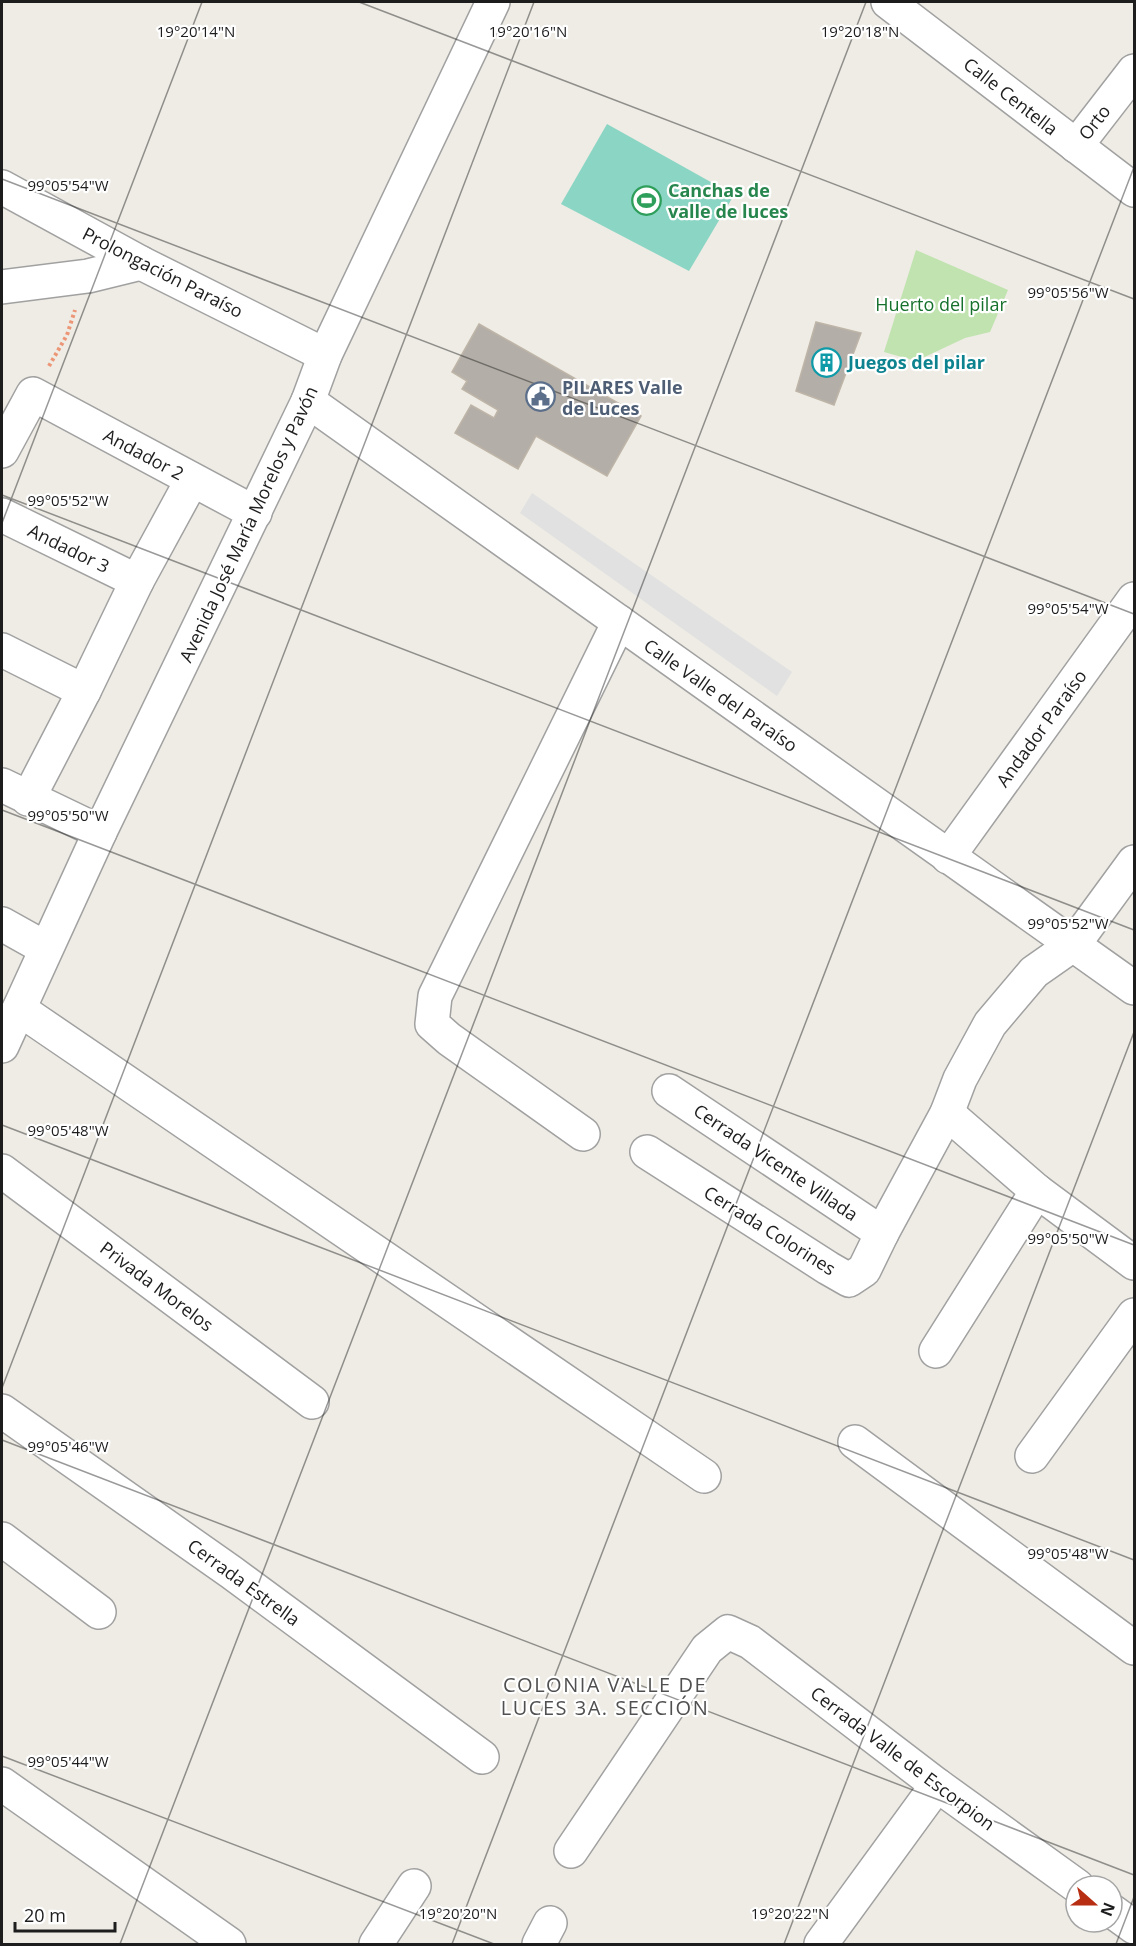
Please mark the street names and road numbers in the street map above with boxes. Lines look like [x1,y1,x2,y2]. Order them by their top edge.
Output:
street label: Calle Centella [959,52,1063,140]
street label: Orto [1073,99,1115,145]
street label: Prolongación Paraíso [79,221,247,323]
street label: Avenida José María Morelos y Pavón [173,382,323,666]
street label: Andador 2 [100,423,188,485]
street label: Andador 3 [24,518,114,578]
street label: Calle Valle del Paraíso [639,633,803,757]
street label: Andador Paraíso [990,665,1092,791]
street label: Cerrada Vicente Villada [689,1098,863,1226]
street label: Cerrada Colorines [700,1180,840,1280]
street label: Privada Morelos [96,1236,218,1336]
street label: Cerrada Estrella [183,1533,305,1631]
street label: Cerrada Valle de Escorpion [806,1681,1000,1835]

